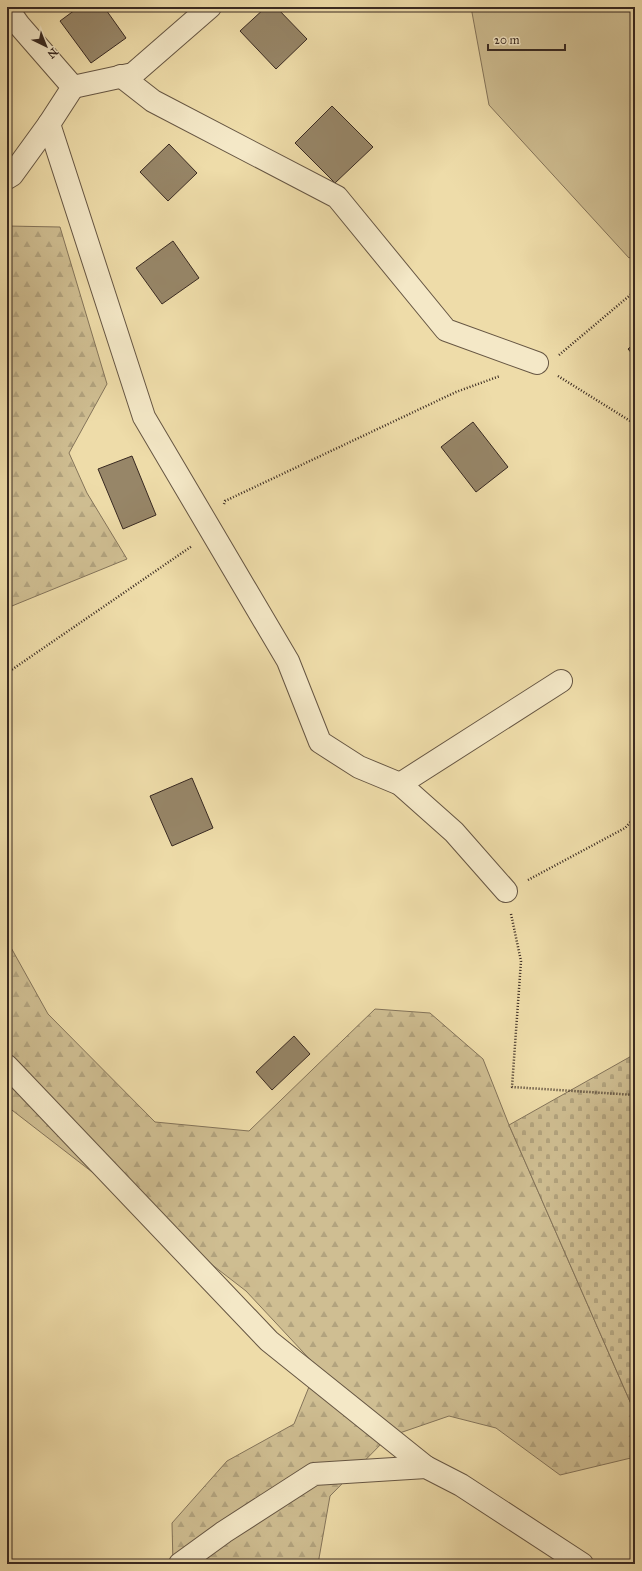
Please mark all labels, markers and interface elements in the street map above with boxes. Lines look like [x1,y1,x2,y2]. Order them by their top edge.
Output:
north arrow [26,26,66,66]
scale bar [488,26,565,52]
text: 20 m [494,33,520,47]
text: N [44,45,60,61]

